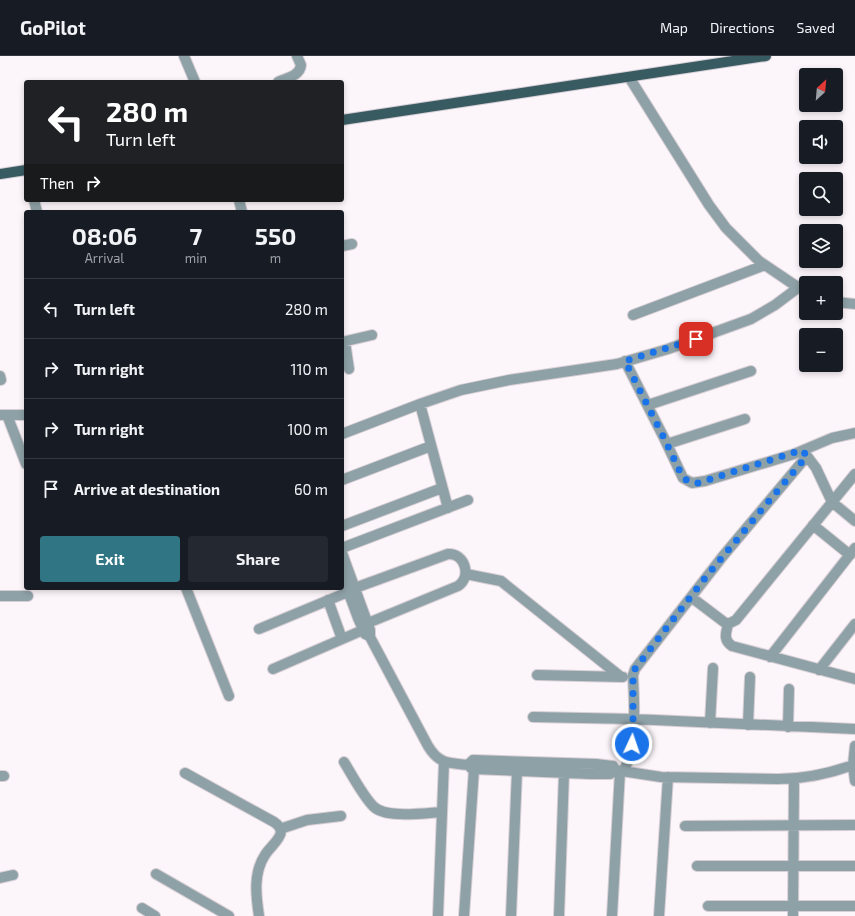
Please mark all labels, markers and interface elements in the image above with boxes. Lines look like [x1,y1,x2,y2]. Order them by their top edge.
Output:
text: GoPilot [20,16,86,39]
text: Map [660,19,688,36]
text: Directions [710,19,775,36]
text: Saved [797,19,835,36]
north arrow [799,68,843,112]
map controls [799,68,843,372]
text: 280 m [106,94,188,128]
icon: left [40,96,92,148]
button: sound [799,120,843,164]
text: Turn left [106,128,176,150]
icon: right [82,172,104,194]
button: search [799,172,843,216]
text: Then [40,174,74,192]
text: 08:06 [72,221,137,250]
text: 7 [190,221,202,250]
text: 550 [255,221,296,250]
button: layers [799,224,843,268]
text: Arrival [85,250,124,266]
text: min [185,250,207,266]
text: m [270,250,281,266]
button: + [799,276,843,320]
icon: left [40,298,62,320]
text: Turn left [74,300,135,318]
text: 280 m [285,300,328,318]
pin [679,322,713,356]
icon: arrive [685,328,707,350]
button: − [799,328,843,372]
icon: right [40,358,62,380]
text: Turn right [74,360,144,378]
text: 110 m [291,360,328,378]
icon: right [40,418,62,440]
text: Turn right [74,420,144,438]
text: 100 m [287,420,328,438]
icon: arrive [40,478,62,500]
text: Arrive at destination [74,480,220,498]
text: 60 m [294,480,328,498]
button: Exit [40,536,180,582]
button: Share [188,536,328,582]
position arrow [611,723,653,765]

